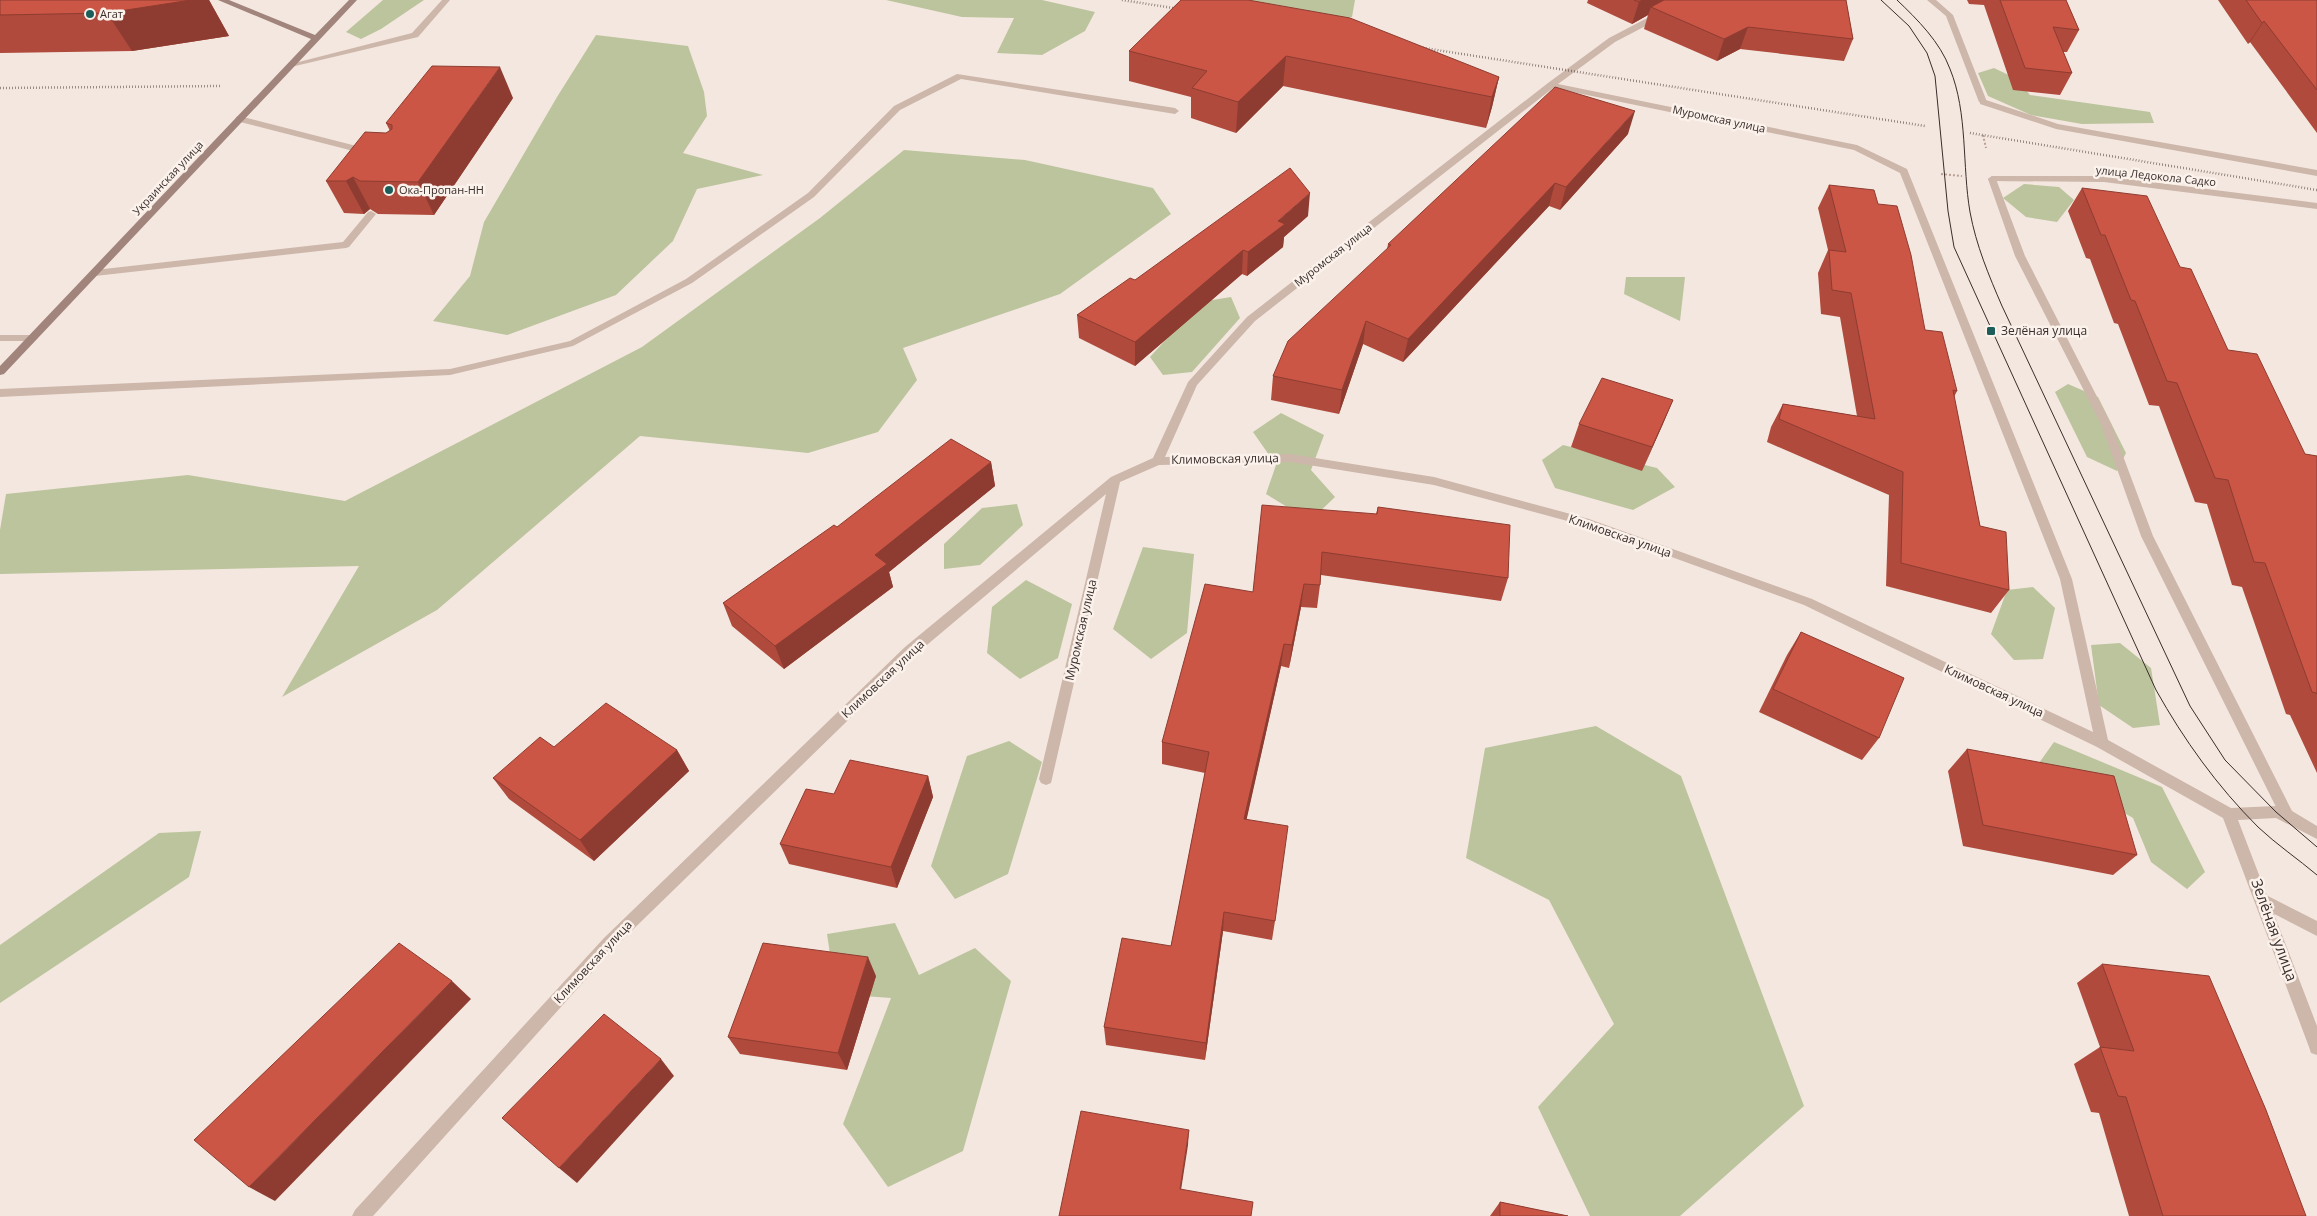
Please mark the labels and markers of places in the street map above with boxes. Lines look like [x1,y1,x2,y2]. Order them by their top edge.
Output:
place label: Агат [100,6,123,21]
marker: Агат [84,8,96,20]
place label: Ока-Пропан-НН [399,182,484,197]
marker: Ока-Пропан-НН [383,184,395,196]
place label: Зелёная улица [2001,322,2087,339]
marker: Зелёная улица [1985,325,1997,337]

